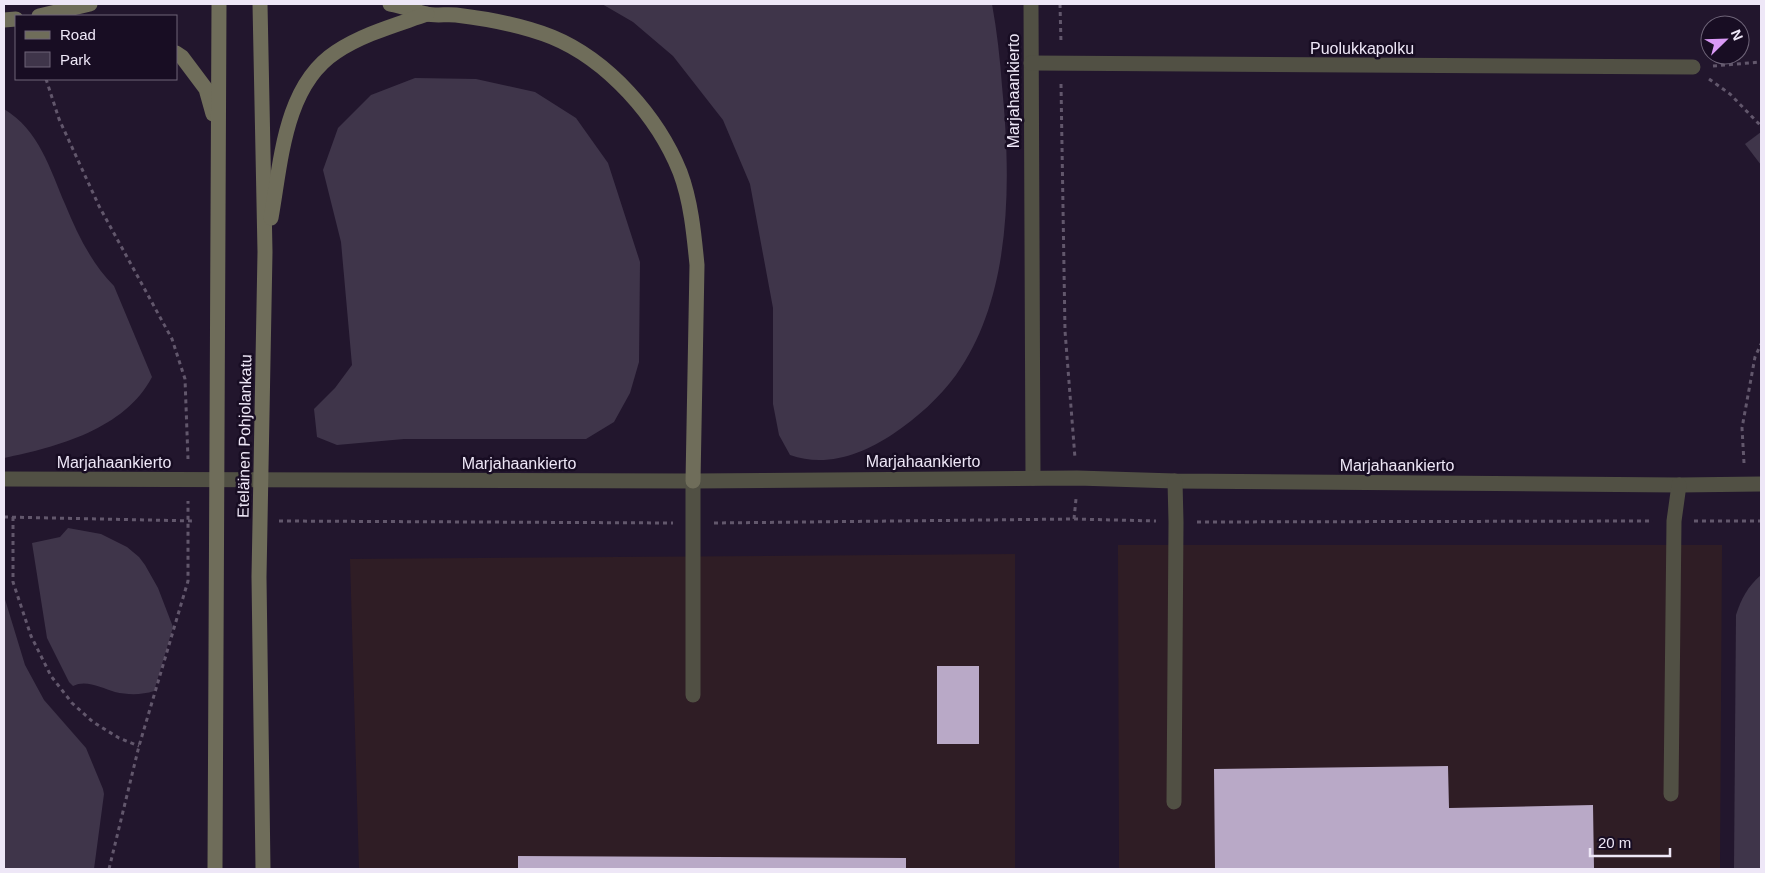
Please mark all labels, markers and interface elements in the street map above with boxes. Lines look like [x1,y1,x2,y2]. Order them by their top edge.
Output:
legend [15,15,178,80]
north arrow [1700,15,1750,65]
text: Road [60,26,96,43]
text: N [1728,27,1746,43]
street label: Marjahaankierto [1005,34,1022,148]
street label: Puolukkapolku [1310,40,1414,57]
text: Park [60,51,91,68]
street label: Eteläinen Pohjolankatu [235,354,254,518]
street label: Marjahaankierto [866,453,980,470]
street label: Marjahaankierto [57,454,171,471]
street label: Marjahaankierto [462,455,576,472]
street label: Marjahaankierto [1340,457,1454,474]
scale bar [1590,826,1670,858]
text: 20 m [1598,834,1631,851]

